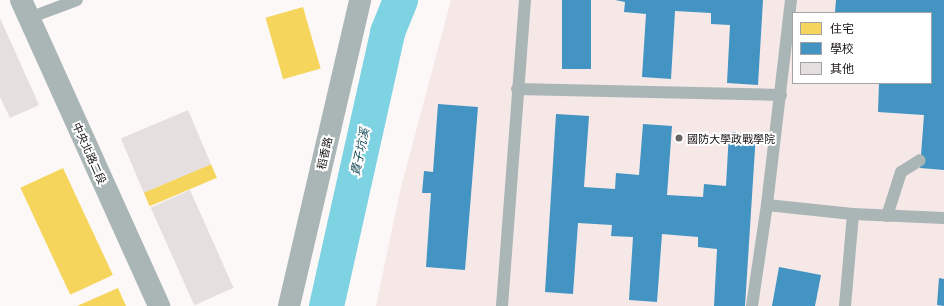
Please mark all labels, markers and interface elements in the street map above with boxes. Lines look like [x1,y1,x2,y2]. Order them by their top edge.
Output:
legend [792,12,932,84]
text: 住宅 [830,19,854,37]
text: 學校 [830,39,854,57]
text: 其他 [830,59,854,77]
street label: 中央北路二段 [71,120,109,186]
water label: 貴子坑溪 [348,127,372,177]
place label: 國防大學政戰學院 [687,131,775,145]
marker: 國防大學政戰學院 [674,133,684,143]
street label: 稻香路 [314,135,334,171]

